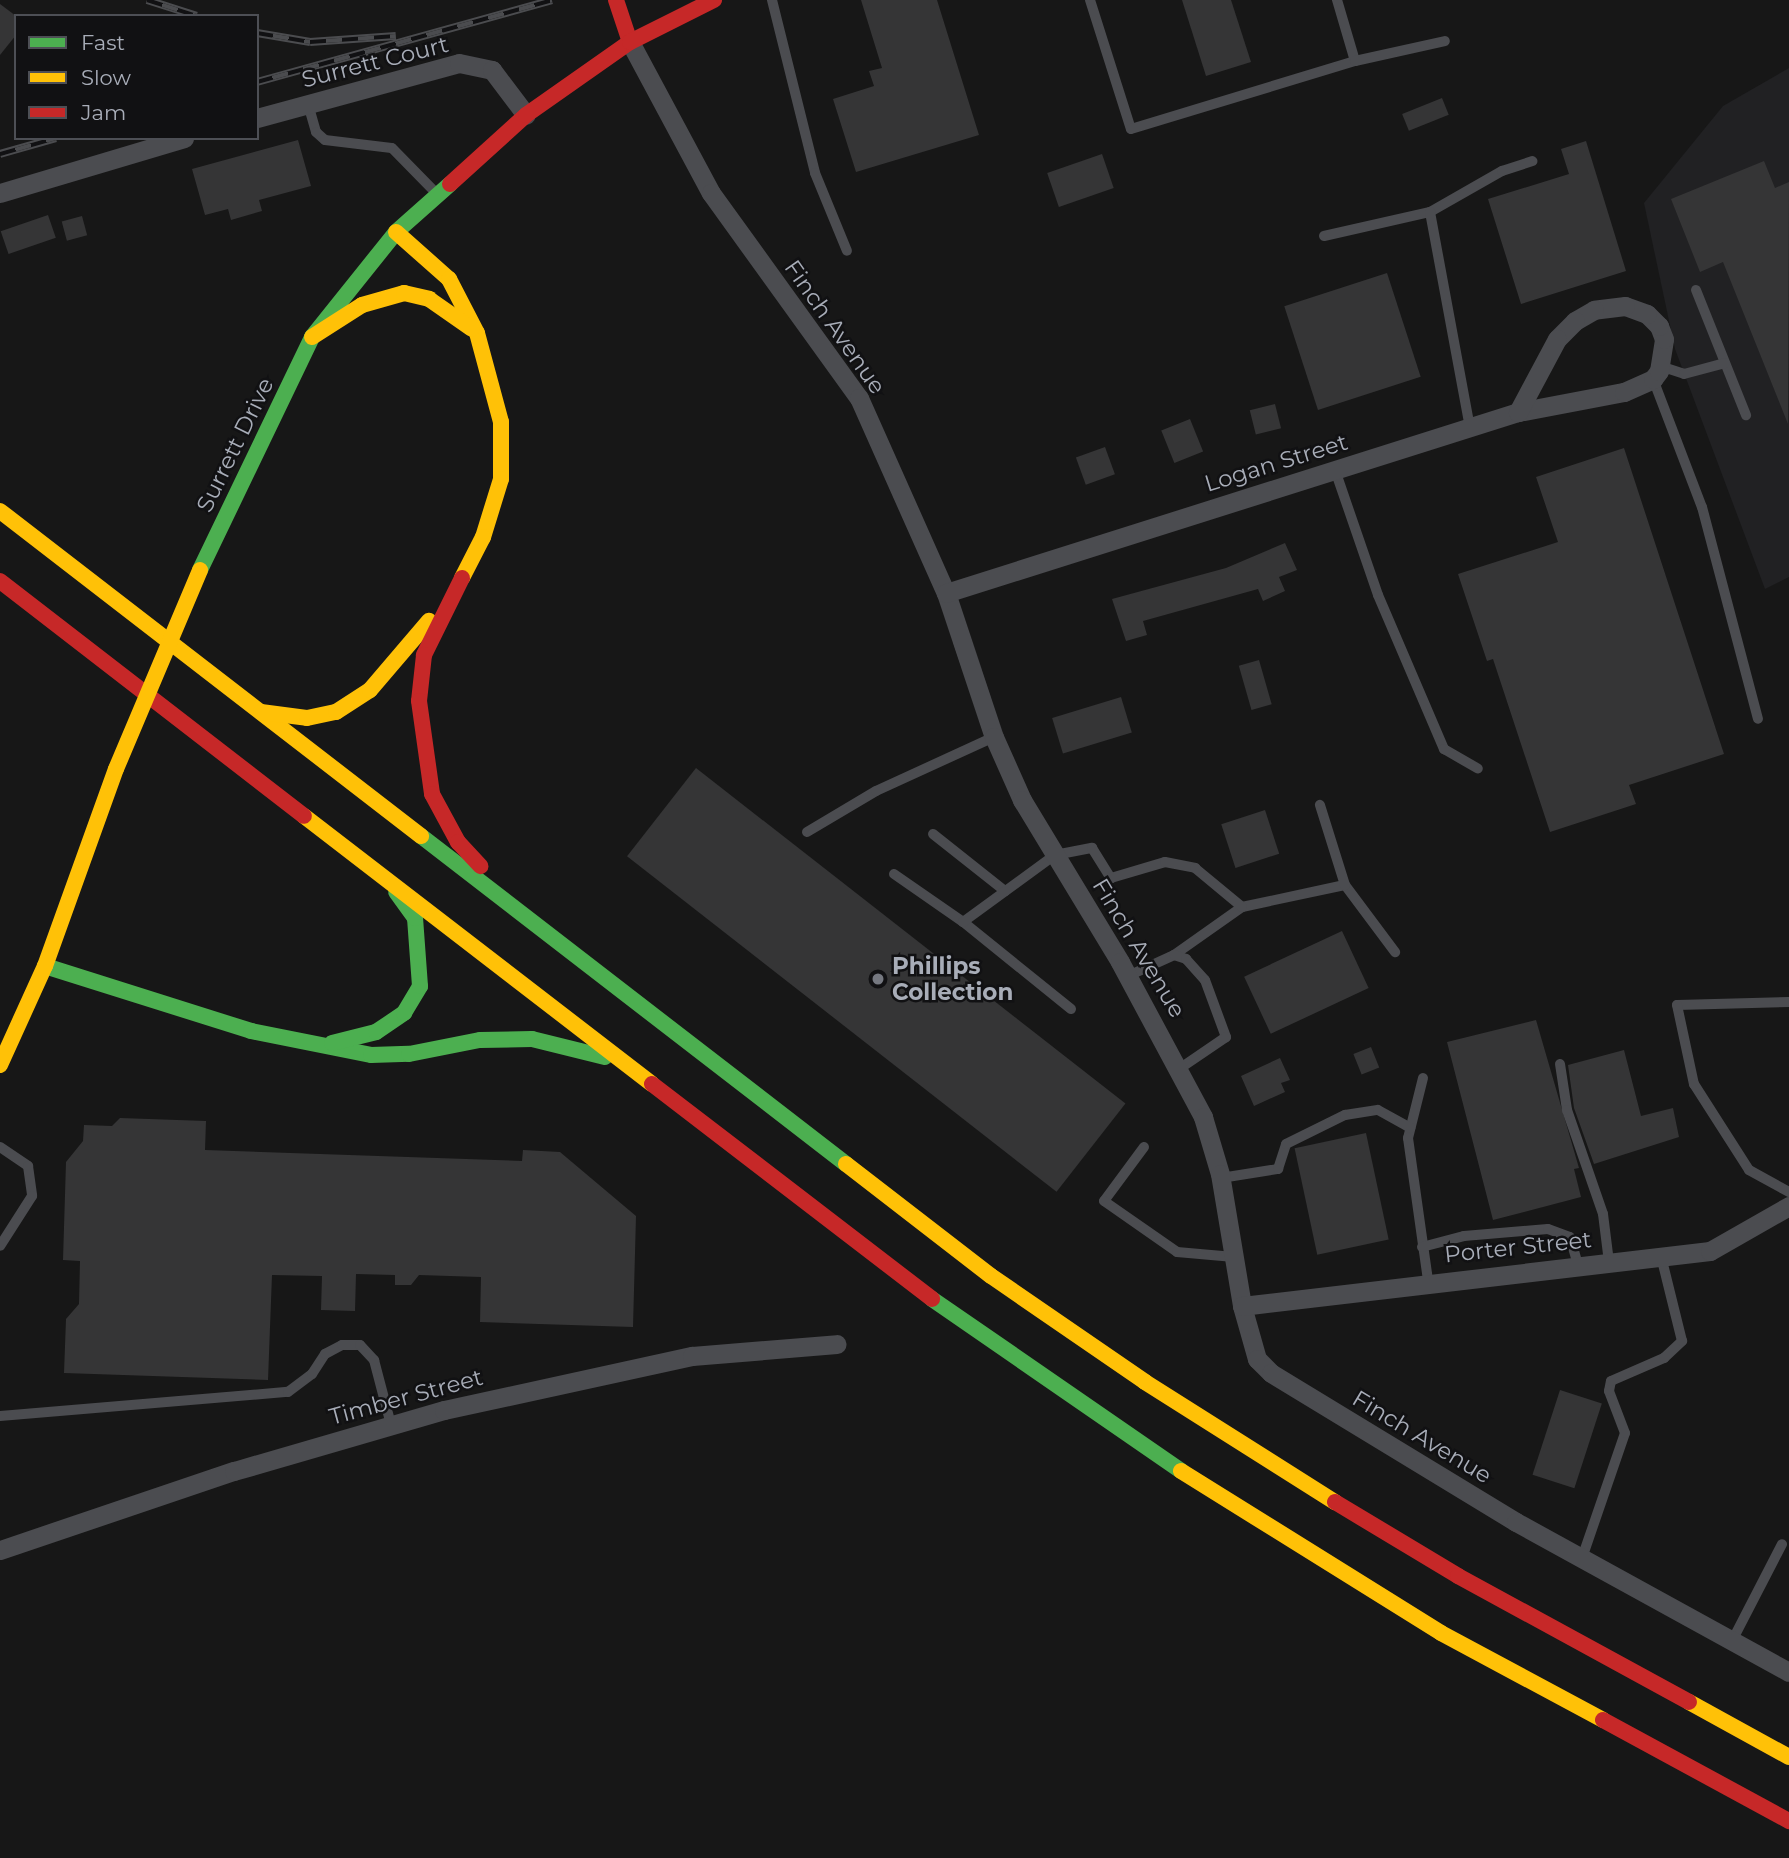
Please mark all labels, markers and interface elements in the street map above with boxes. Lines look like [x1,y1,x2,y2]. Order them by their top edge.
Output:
legend [14,14,259,140]
text: Fast [81,30,125,55]
street label: Surrett Court [299,30,451,94]
text: Slow [81,65,131,90]
text: Jam [81,100,126,125]
street label: Finch Avenue [779,255,891,399]
street label: Surrett Drive [191,373,279,517]
street label: Logan Street [1201,428,1351,498]
street label: Finch Avenue [1087,873,1191,1023]
place label: Phillips Collection [892,952,1013,1006]
marker: Phillips Collection [870,971,886,987]
street label: Porter Street [1443,1226,1593,1268]
street label: Timber Street [326,1363,486,1431]
street label: Finch Avenue [1347,1385,1497,1489]

